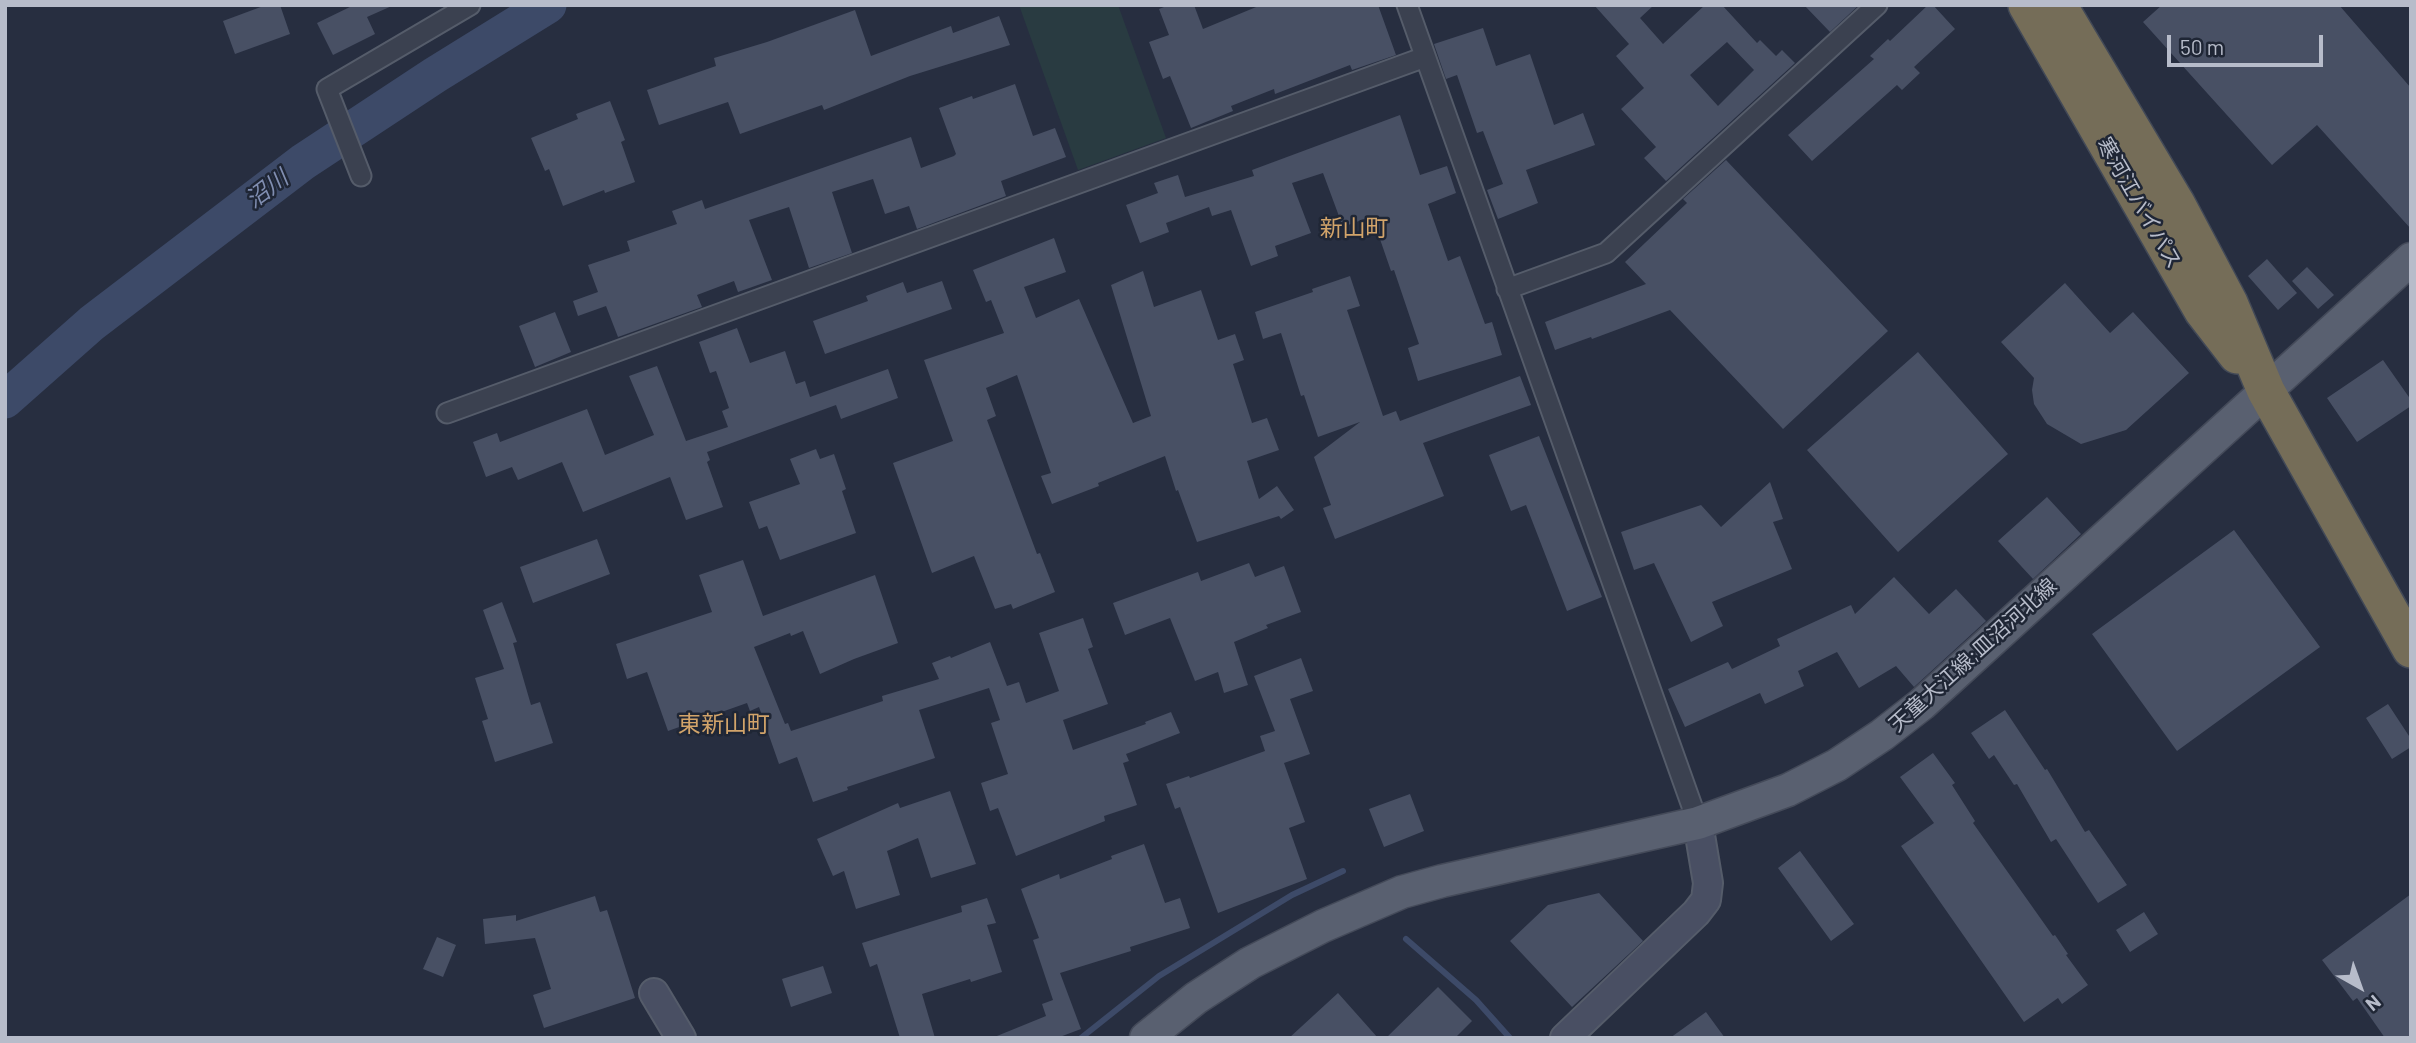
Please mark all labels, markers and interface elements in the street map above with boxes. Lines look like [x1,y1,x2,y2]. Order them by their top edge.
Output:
scale bar [2171,21,2327,65]
text: 50 m [2180,34,2224,59]
street label: 寒河江バイパス [2091,133,2187,273]
water label: 沼川 [240,164,294,214]
district label: 新山町 [1320,214,1388,242]
street label: 天童大江線;皿沼河北線 [1884,573,2062,737]
district label: 東新山町 [678,710,770,738]
north arrow [2325,952,2395,1022]
text: N [2362,991,2386,1016]

